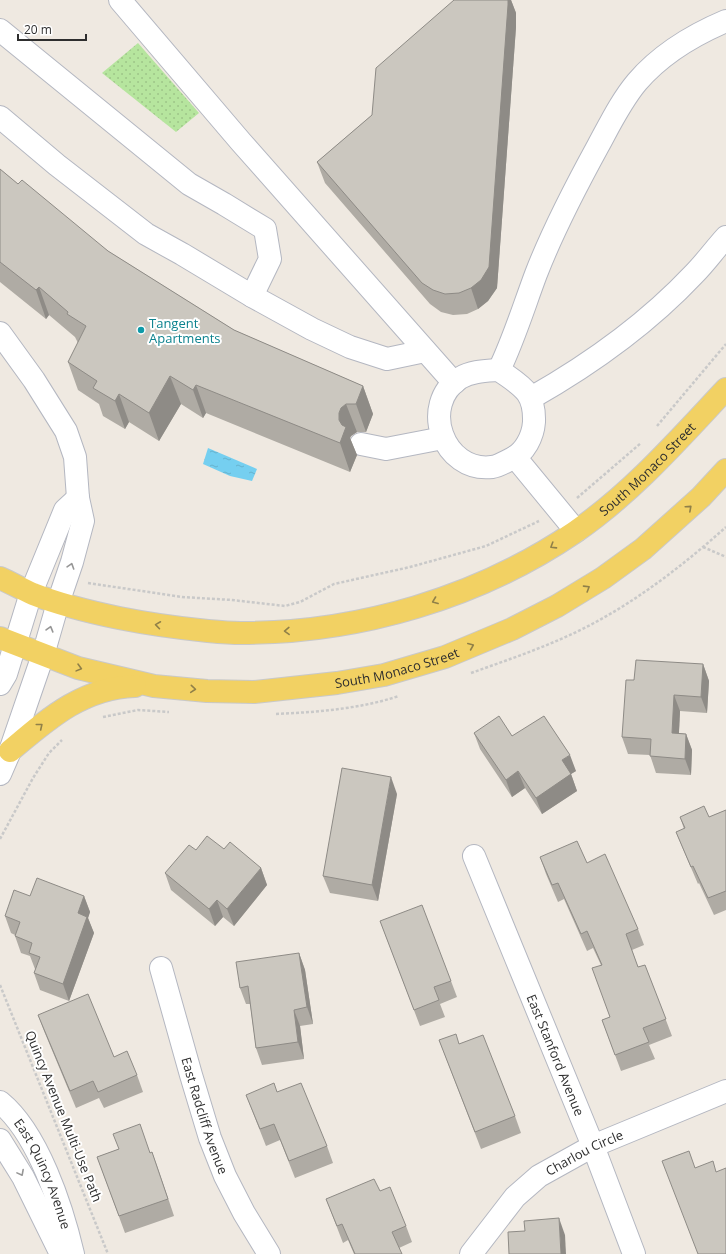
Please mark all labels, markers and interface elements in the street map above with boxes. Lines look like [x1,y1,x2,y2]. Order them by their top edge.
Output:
scale bar [18,16,86,42]
text: 20 m [24,21,52,38]
place label: Tangent Apartments [149,314,220,347]
marker: Tangent Apartments [136,325,146,335]
street label: South Monaco Street [595,418,700,520]
one-way arrow [684,505,692,512]
one-way arrow [550,541,557,549]
one-way arrow [66,563,74,570]
one-way arrow [583,585,590,592]
one-way arrow [432,597,439,605]
one-way arrow [155,621,161,630]
one-way arrow [45,626,54,633]
one-way arrow [284,627,290,636]
street label: South Monaco Street [333,643,462,692]
one-way arrow [466,643,474,651]
one-way arrow [76,664,83,672]
one-way arrow [190,685,196,694]
one-way arrow [35,724,42,731]
street label: East Stanford Avenue [523,991,589,1118]
street label: Quincy Avenue Multi-Use Path [21,1028,107,1204]
street label: East Radcliff Avenue [177,1055,232,1177]
street label: East Quincy Avenue [10,1115,75,1231]
street label: Charlou Circle [542,1126,626,1180]
one-way arrow [16,1169,23,1176]

